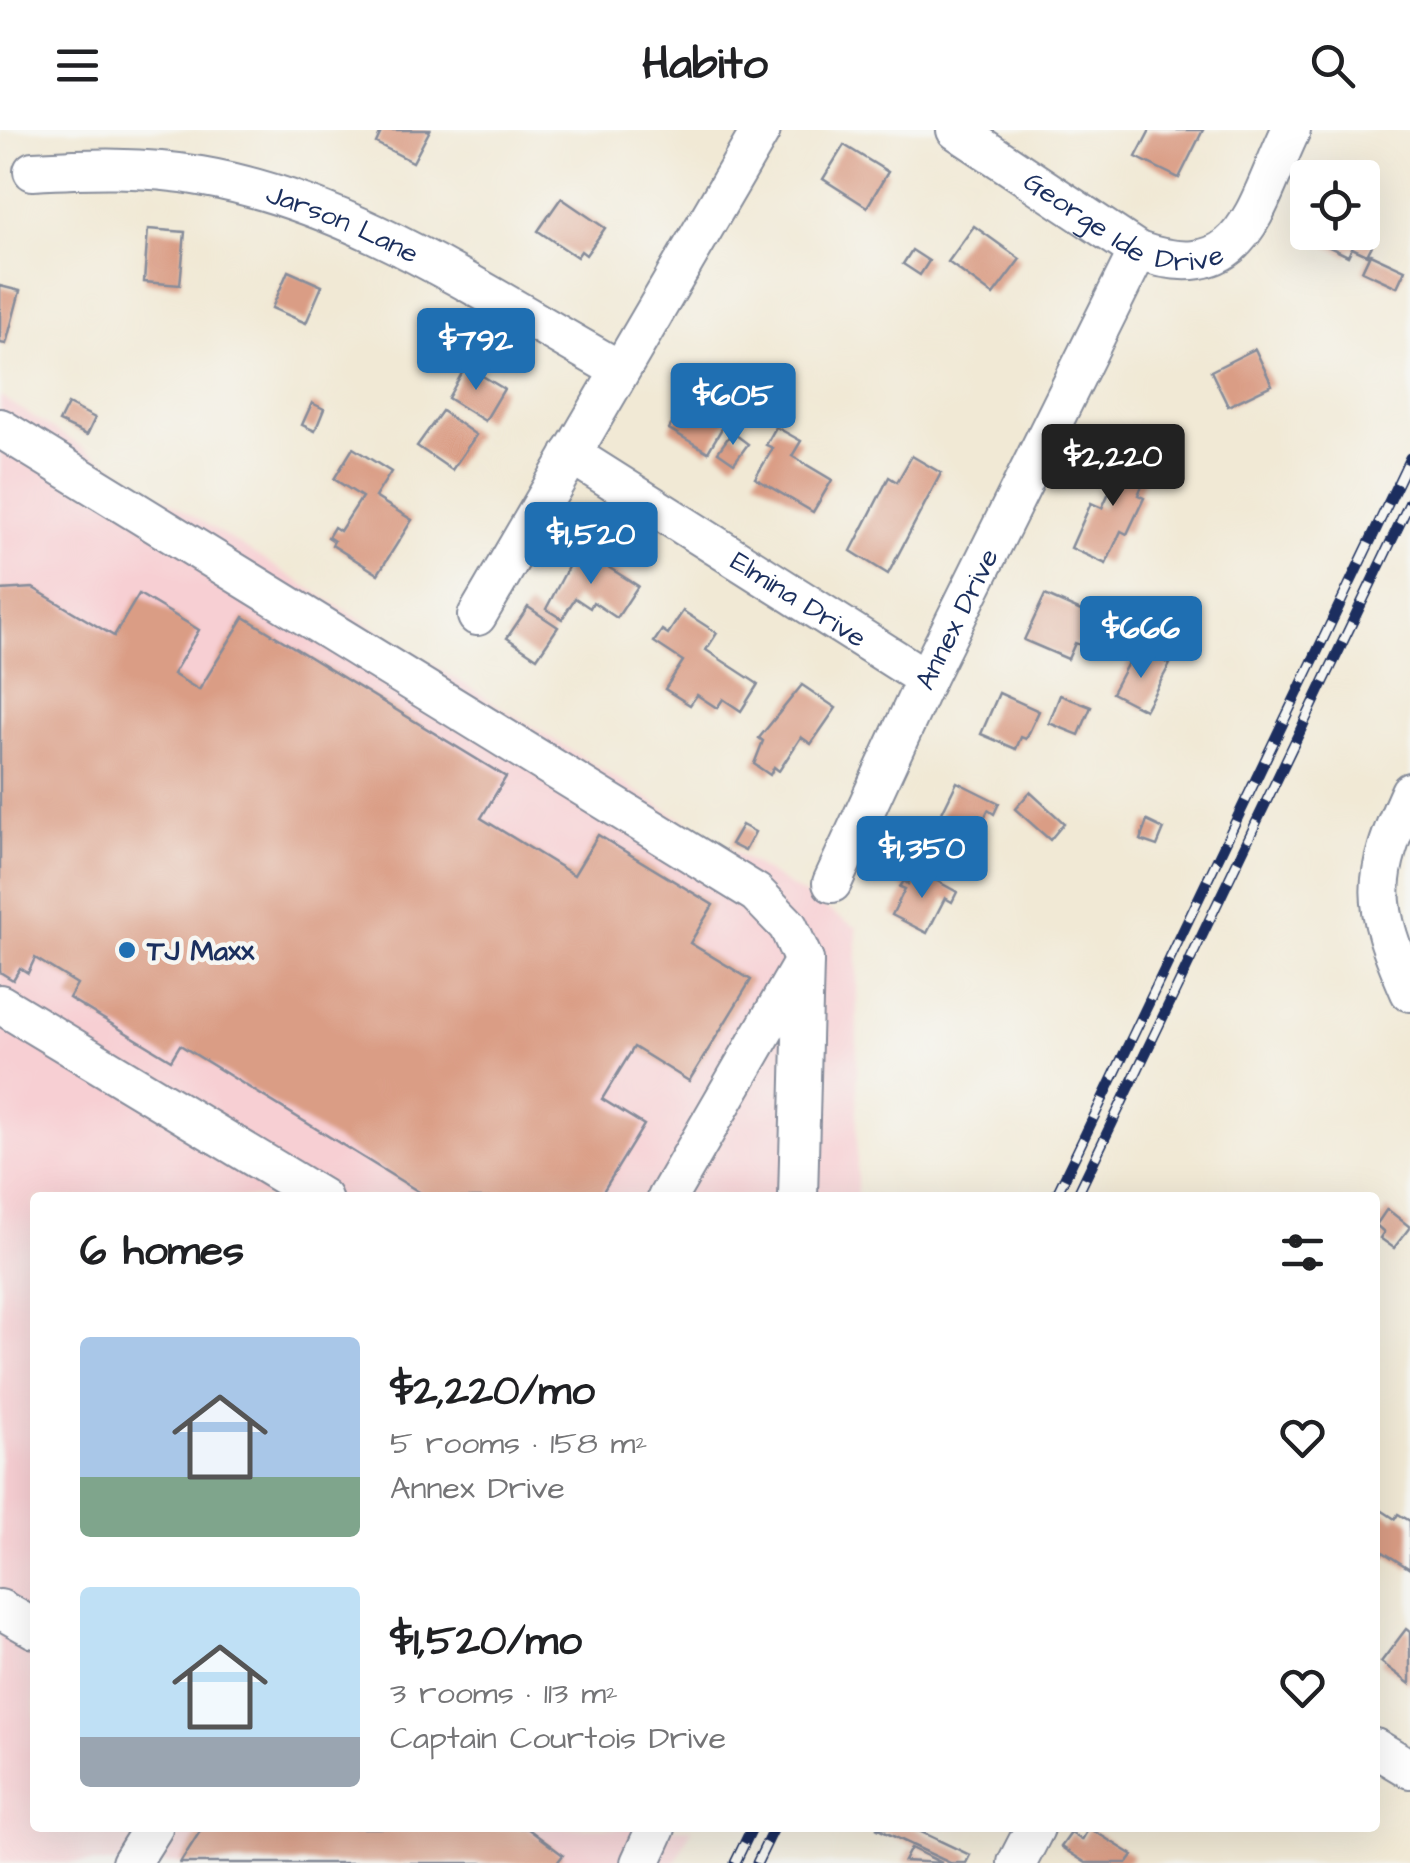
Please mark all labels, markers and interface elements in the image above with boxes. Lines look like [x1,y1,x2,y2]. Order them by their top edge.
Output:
text: Habito [642,34,768,96]
icon: menu [50,38,105,93]
icon: search [1305,38,1360,93]
map controls [1290,160,1380,250]
button: locate [1290,160,1380,250]
street label: George Ide Drive [1016,162,1230,282]
street label: Jarson Lane [261,175,425,273]
pin: $792 [417,308,535,393]
text: $792 [439,318,513,363]
pin: $605 [674,363,792,448]
text: $605 [693,373,773,418]
pin: $2,220 [1032,424,1194,509]
text: $2,220 [1064,434,1162,479]
pin: $1,520 [510,502,672,587]
text: $1,520 [547,512,635,557]
street label: Elmina Drive [723,542,874,658]
street label: Annex Drive [906,542,1009,696]
pin: $666 [1082,596,1200,681]
text: $666 [1102,606,1180,651]
pin: $1,350 [841,816,1003,901]
text: $1,350 [879,826,965,871]
place label: TJ Maxx [146,932,255,971]
marker: TJ Maxx [116,939,138,961]
text: 6 homes [80,1223,244,1281]
icon: filters [1275,1225,1330,1280]
text: $2,220/mo [390,1363,595,1421]
icon: home [160,1377,280,1497]
icon: heart [1275,1410,1330,1465]
text: 5 rooms · 158 m² [390,1421,647,1466]
text: Annex Drive [390,1466,565,1511]
text: $1,520/mo [390,1613,582,1671]
icon: home [160,1627,280,1747]
icon: heart [1275,1660,1330,1715]
text: 3 rooms · 113 m² [390,1671,618,1716]
text: Captain Courtois Drive [390,1716,726,1761]

